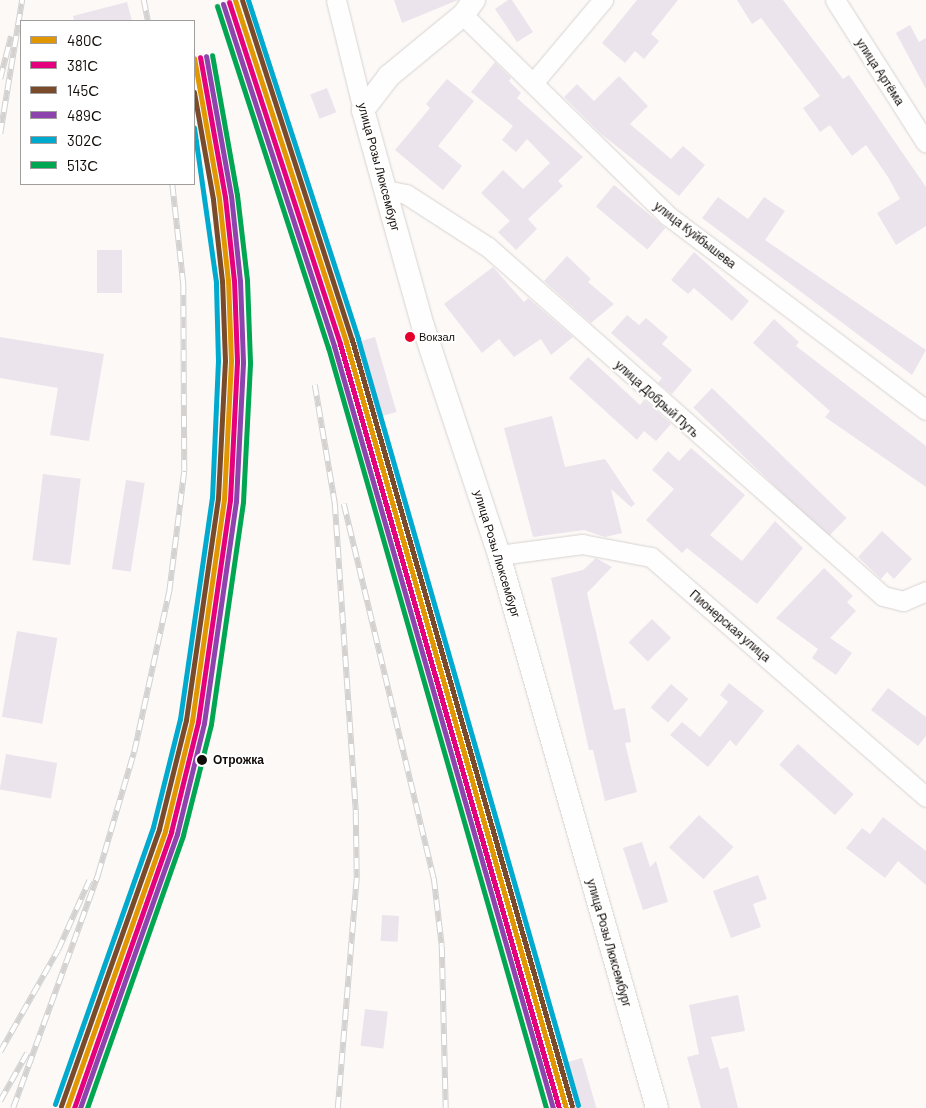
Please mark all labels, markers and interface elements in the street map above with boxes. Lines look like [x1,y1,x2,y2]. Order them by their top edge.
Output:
legend [20,20,195,185]
text: 480С [67,31,102,49]
street label: улица Артёма [853,36,907,108]
text: 381С [67,56,98,74]
text: 145С [67,81,99,99]
street label: улица Розы Люксембург [355,101,403,233]
text: 489С [67,106,102,124]
text: 302С [67,131,102,149]
text: 513С [67,156,98,174]
street label: улица Куйбышева [651,199,739,271]
place label: Вокзал [419,330,455,344]
marker: Вокзал [405,332,415,342]
street label: улица Добрый Путь [612,358,702,440]
street label: улица Розы Люксембург [471,489,523,619]
street label: Пионерская улица [687,587,773,665]
marker: Отрожка [195,753,209,767]
place label: Отрожка [213,753,264,767]
street label: улица Розы Люксембург [584,877,634,1009]

